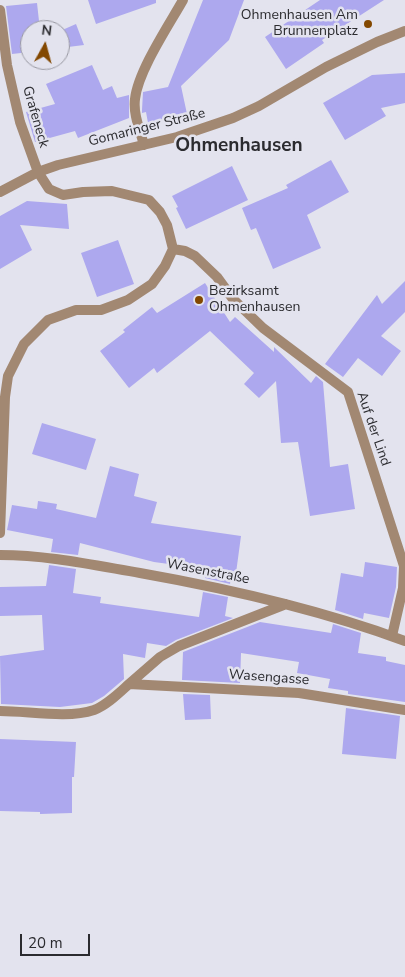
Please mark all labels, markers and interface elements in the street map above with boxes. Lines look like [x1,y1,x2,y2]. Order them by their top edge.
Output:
place label: Ohmenhausen Am Brunnenplatz [241,8,358,40]
marker: Ohmenhausen Am Brunnenplatz [362,18,374,30]
north arrow [20,20,70,70]
text: N [40,21,53,41]
street label: Grafeneck [18,84,52,150]
street label: Gomaringer Straße [87,105,207,151]
district label: Ohmenhausen [175,135,303,157]
place label: Bezirksamt Ohmenhausen [209,284,300,316]
marker: Bezirksamt Ohmenhausen [193,294,205,306]
street label: Auf der Lind [352,390,394,468]
street label: Wasenstraße [165,556,251,588]
street label: Wasengasse [228,667,310,689]
scale bar [22,924,92,956]
text: 20 m [28,933,63,953]

